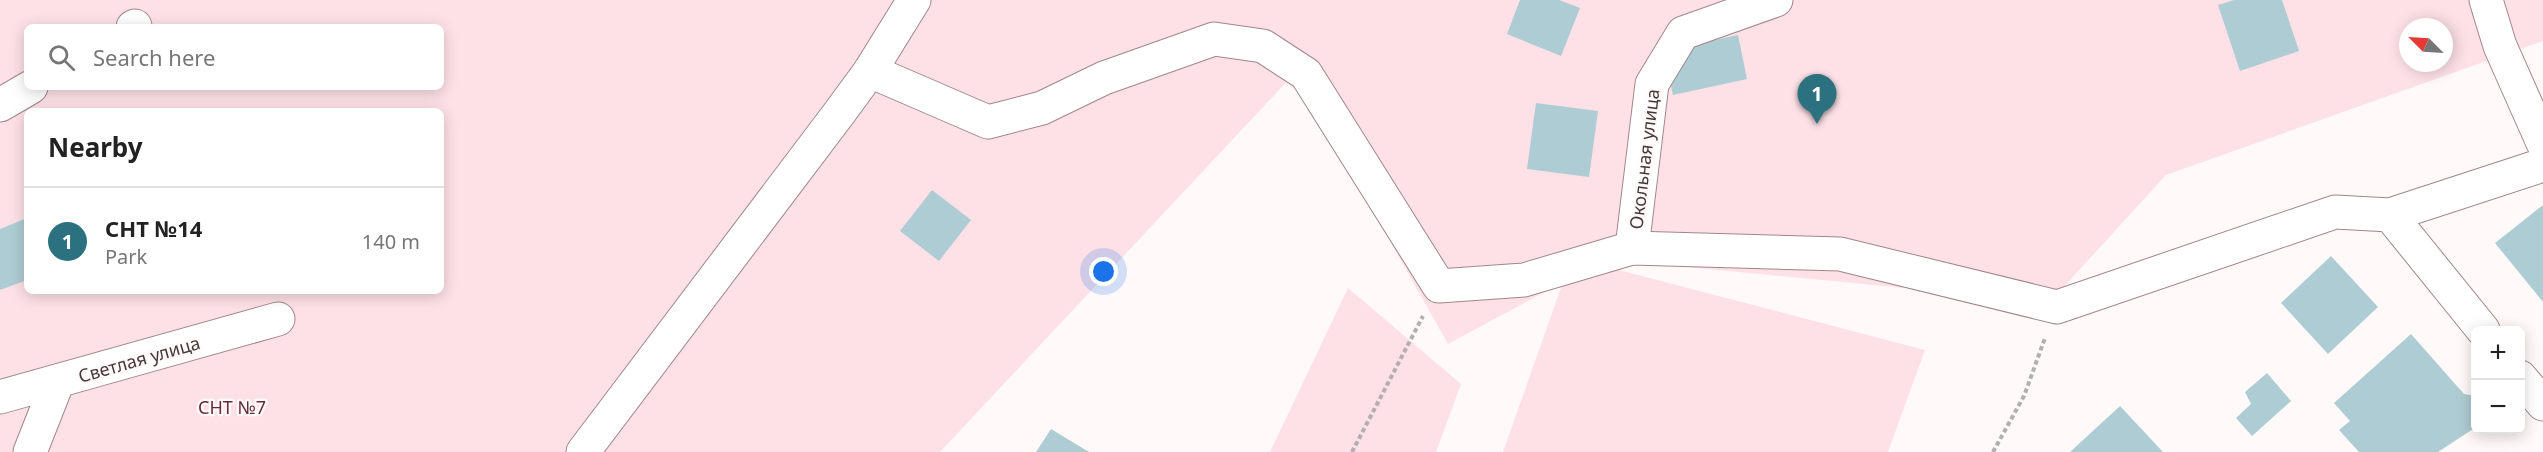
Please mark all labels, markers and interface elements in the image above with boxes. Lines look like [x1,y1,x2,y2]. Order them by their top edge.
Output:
north arrow [2399,18,2453,72]
search box [24,24,444,90]
icon: search [45,41,78,74]
text: Search here [93,42,215,72]
pin: 1 [1798,74,1836,124]
street label: Окольная улица [1623,88,1665,230]
text: Nearby [48,129,143,165]
text: СНТ №14 [105,213,202,243]
text: 1 [62,228,73,255]
text: 140 m [362,228,420,255]
text: Park [105,243,147,270]
your location [1089,257,1118,286]
map controls [2471,326,2525,434]
button: + [2471,326,2525,380]
street label: Светлая улица [75,330,203,388]
button: − [2471,380,2525,434]
park label: СНТ №7 [198,395,266,419]

